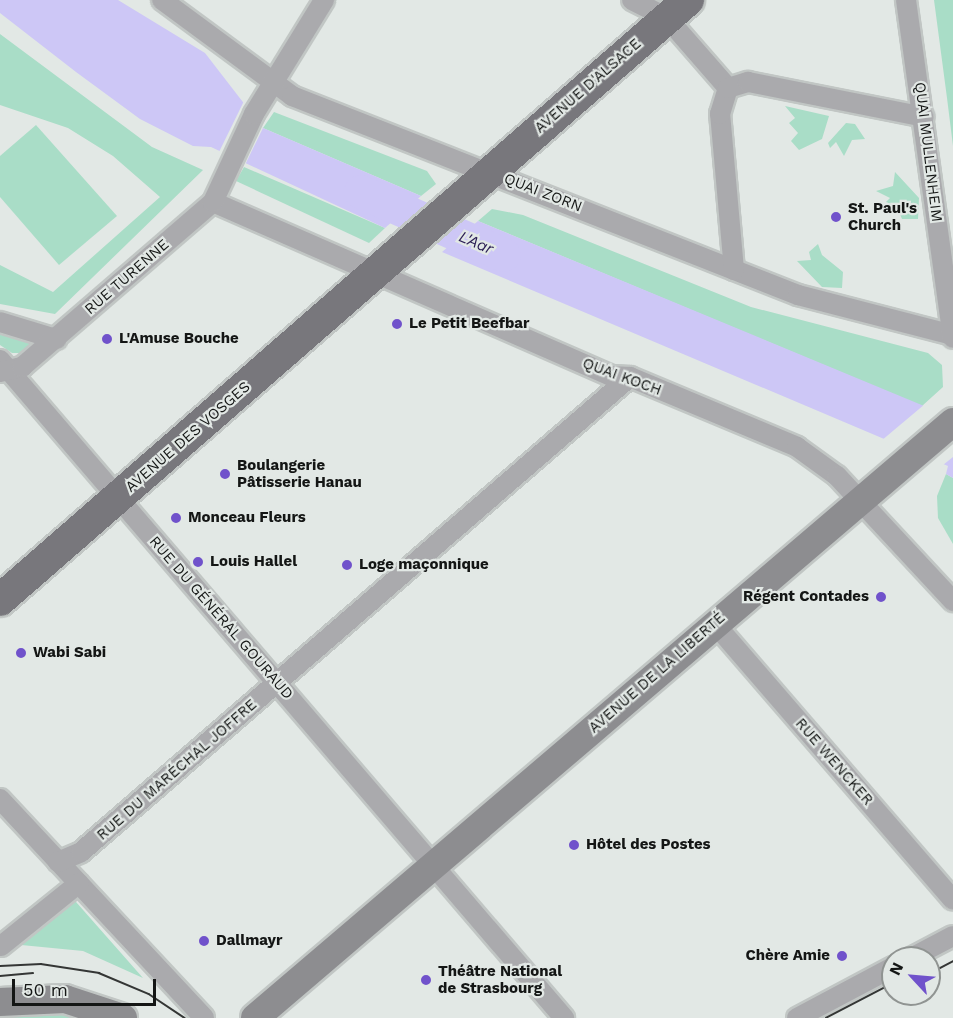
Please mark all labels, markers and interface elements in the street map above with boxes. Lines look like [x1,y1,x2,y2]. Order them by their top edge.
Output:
street label: AVENUE D'ALSACE [531,35,645,137]
street label: QUAI MULLENHEIM [910,81,946,223]
street label: QUAI ZORN [501,170,585,216]
place label: St. Paul's Church [848,199,917,234]
marker: St. Paul's Church [829,210,843,224]
water label: L'Aar [456,227,496,259]
street label: RUE TURENNE [81,235,173,319]
place label: Le Petit Beefbar [409,315,529,333]
marker: Le Petit Beefbar [390,317,404,331]
place label: L'Amuse Bouche [119,330,239,348]
marker: L'Amuse Bouche [100,332,114,346]
street label: QUAI KOCH [580,354,664,400]
street label: AVENUE DES VOSGES [122,378,254,496]
place label: Boulangerie Pâtisserie Hanau [237,456,362,491]
marker: Boulangerie Pâtisserie Hanau [218,467,232,481]
place label: Monceau Fleurs [188,509,306,527]
marker: Monceau Fleurs [169,511,183,525]
street label: RUE DU GÉNÉRAL GOURAUD [145,533,297,703]
place label: Louis Hallel [210,553,297,571]
marker: Louis Hallel [191,555,205,569]
place label: Loge maçonnique [359,556,489,574]
marker: Loge maçonnique [340,558,354,572]
place label: Régent Contades [743,588,869,606]
marker: Régent Contades [874,590,888,604]
street label: AVENUE DE LA LIBERTÉ [585,609,729,737]
place label: Wabi Sabi [33,644,106,662]
marker: Wabi Sabi [14,646,28,660]
street label: RUE DU MARÉCHAL JOFFRE [93,695,261,845]
street label: RUE WENCKER [791,715,877,809]
place label: Hôtel des Postes [586,836,711,854]
marker: Hôtel des Postes [567,838,581,852]
place label: Dallmayr [216,932,282,950]
marker: Dallmayr [197,934,211,948]
north arrow [881,946,941,1006]
place label: Chère Amie [745,947,830,965]
marker: Chère Amie [835,949,849,963]
text: N [885,959,907,978]
place label: Théâtre National de Strasbourg [438,962,562,997]
scale bar [15,967,159,1005]
marker: Théâtre National de Strasbourg [419,973,433,987]
text: 50 m [23,979,68,1000]

